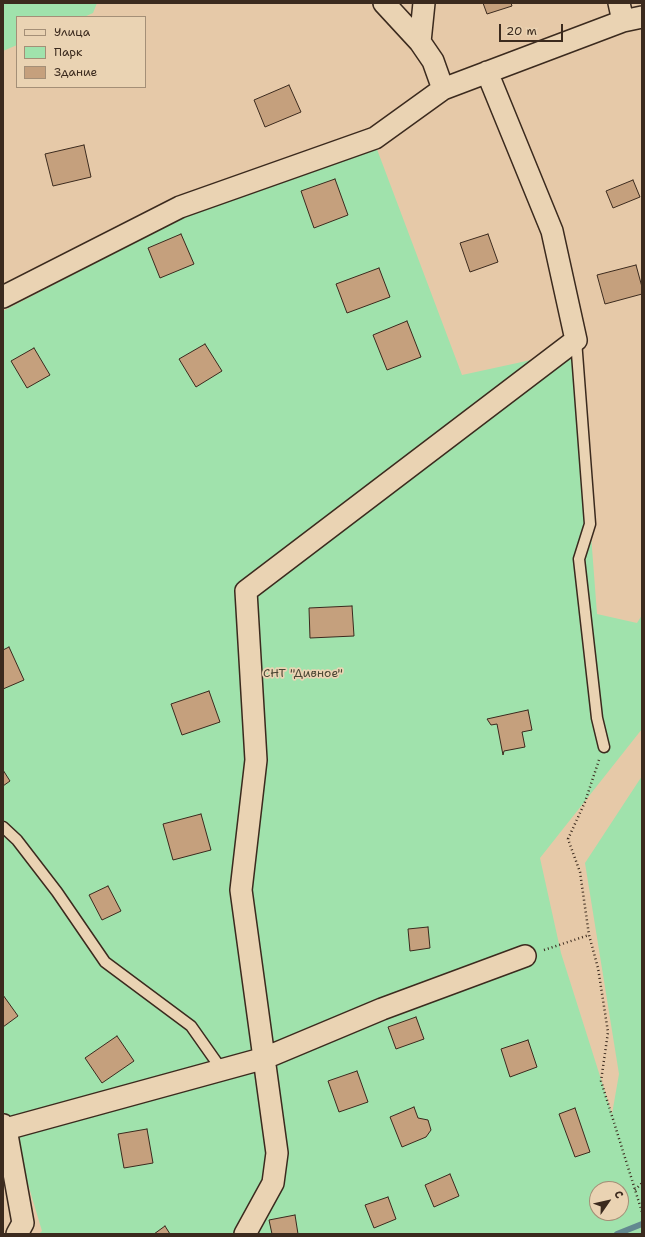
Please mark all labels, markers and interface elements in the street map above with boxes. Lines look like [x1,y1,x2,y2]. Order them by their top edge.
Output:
legend [16,16,146,88]
scale bar [501,16,565,42]
text: 20 m [506,23,537,39]
text: Улица [54,24,90,40]
text: Парк [54,44,82,60]
text: Здание [54,64,97,80]
park label: СНТ "Дивное" [263,667,343,681]
north arrow [589,1181,629,1221]
text: С [610,1188,627,1202]

